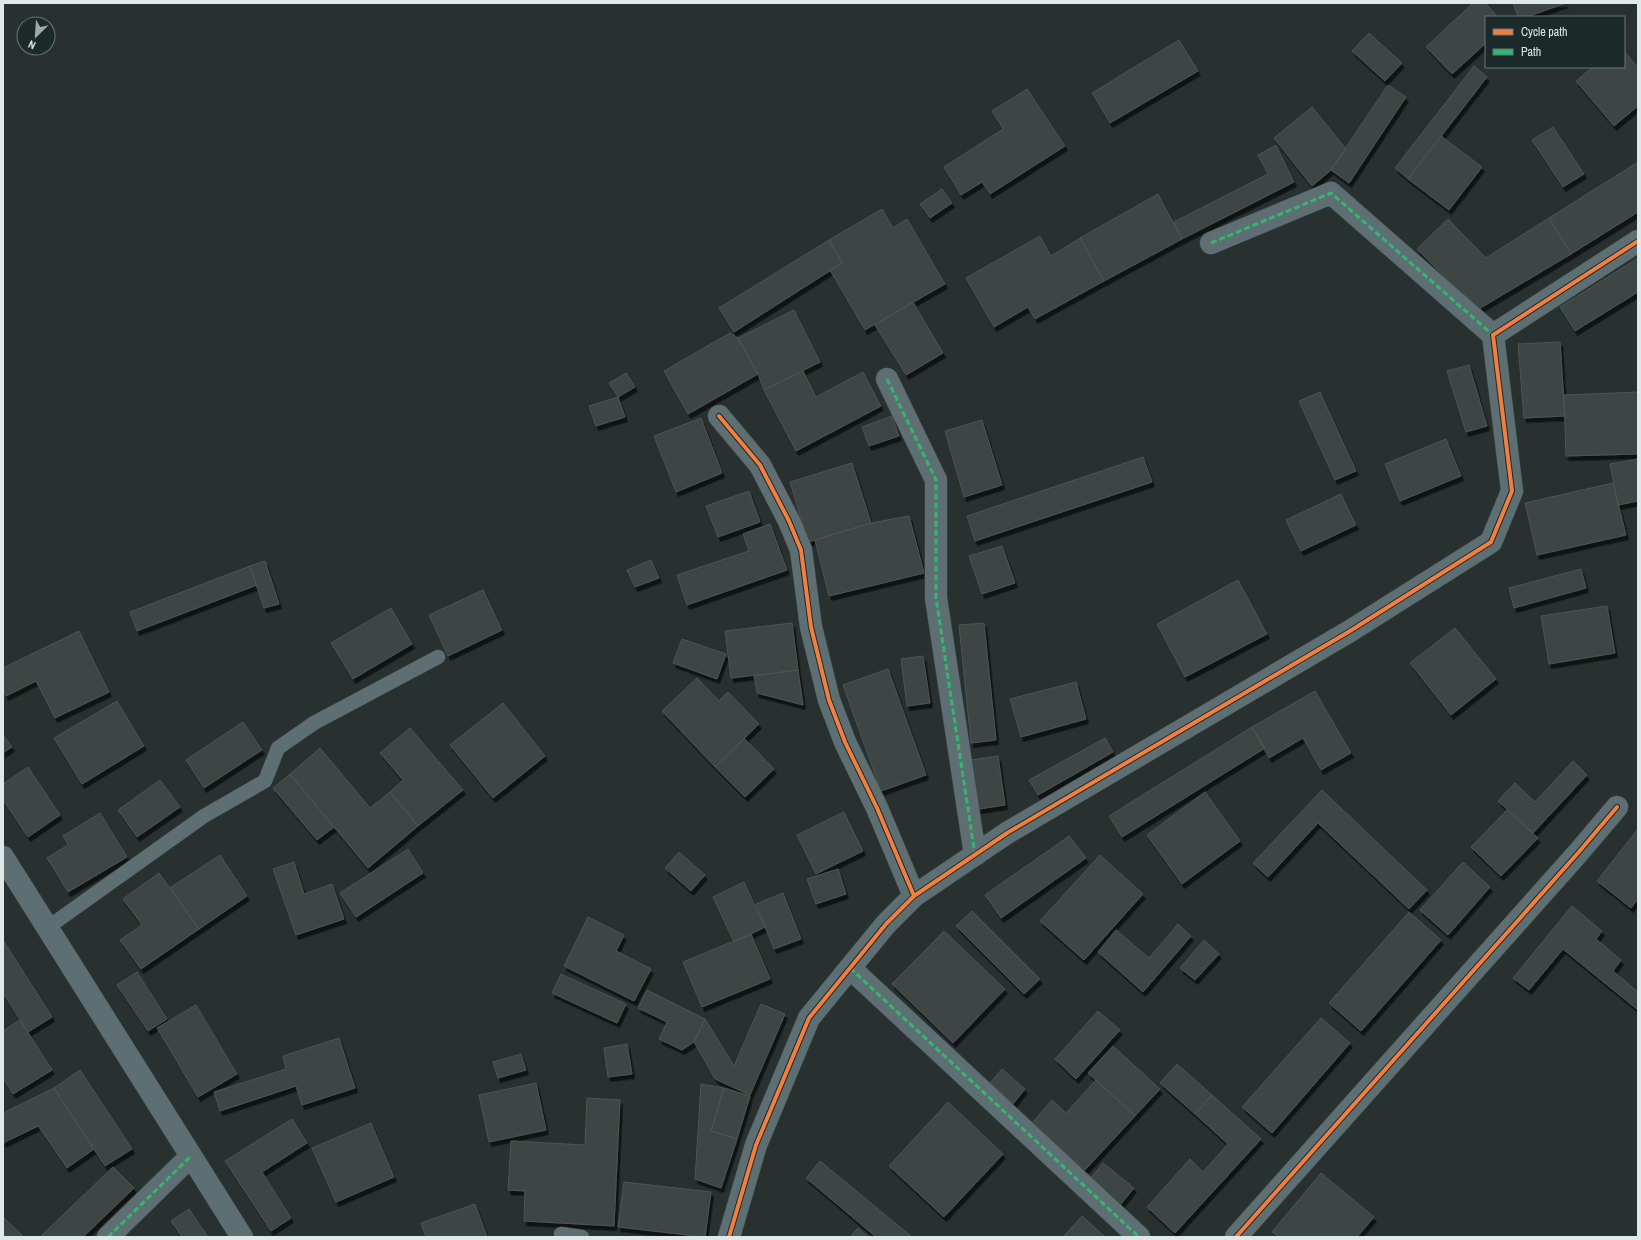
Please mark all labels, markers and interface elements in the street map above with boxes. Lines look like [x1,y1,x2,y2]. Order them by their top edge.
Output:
north arrow [16,16,56,56]
legend [1485,16,1625,68]
text: Cycle path [1521,24,1568,40]
text: N [26,37,38,53]
text: Path [1521,44,1541,60]

